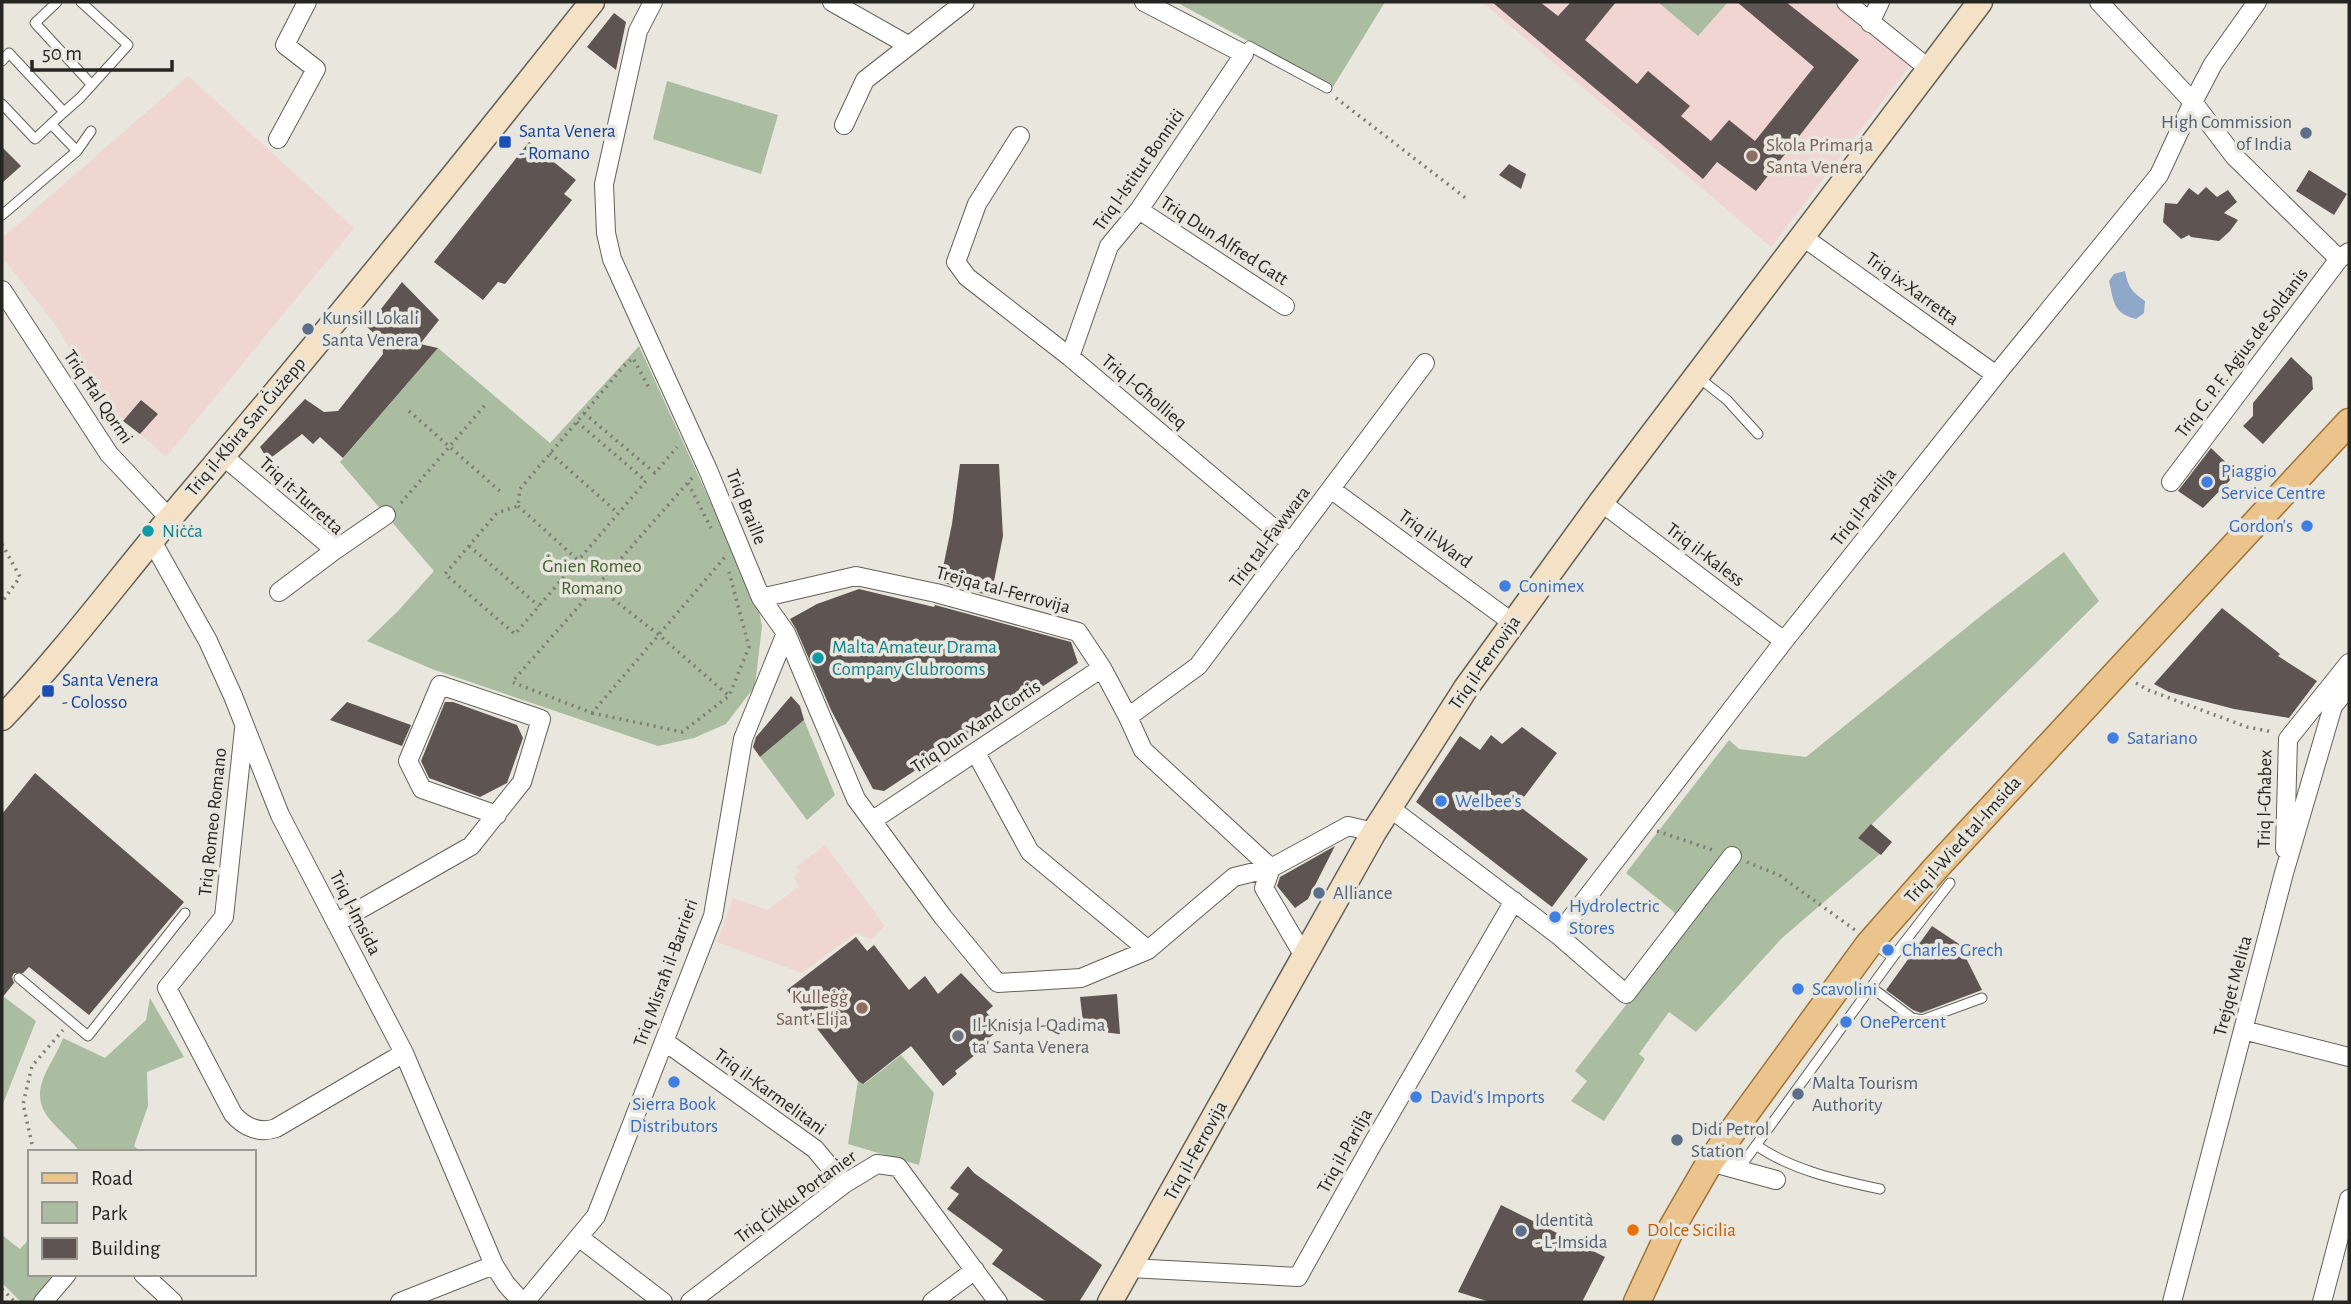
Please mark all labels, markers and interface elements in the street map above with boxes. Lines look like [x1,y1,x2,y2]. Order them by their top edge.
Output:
scale bar [32,28,172,72]
text: 50 m [42,43,82,64]
street label: Triq l-Istitut Bonniċi [1090,106,1188,234]
place label: High Commission of India [2161,113,2292,154]
place label: Santa Venera - Romano [519,122,616,163]
marker: High Commission of India [2298,125,2314,141]
marker: Santa Venera - Romano [497,134,513,150]
place label: Skola Primarja Santa Venera [1766,136,1873,177]
marker: Skola Primarja Santa Venera [1744,148,1760,164]
street label: Triq Dun Alfred Gatt [1157,193,1291,289]
street label: Triq ix-Xarretta [1862,249,1962,329]
street label: Triq G. P. F. Agius de Soldanis [2172,265,2312,441]
place label: Kunsill Lokali Santa Venera [322,309,419,350]
marker: Kunsill Lokali Santa Venera [300,321,316,337]
street label: Triq Ħal Qormi [60,347,136,447]
street label: Triq l-Għollieq [1098,351,1190,433]
street label: Triq il-Kbira San Ġużepp [181,352,310,500]
street label: Triq it-Turretta [255,454,347,539]
place label: Piaggio Service Centre [2221,462,2326,503]
street label: Triq il-Parilja [1828,464,1900,550]
street label: Triq Braille [722,467,770,547]
marker: Piaggio Service Centre [2199,474,2215,490]
street label: Triq tal-Fawwara [1226,483,1314,591]
street label: Triq il-Ward [1395,506,1475,572]
place label: Gordon's [2229,517,2293,536]
marker: Gordon's [2299,518,2315,534]
street label: Triq il-Kaless [1662,520,1748,590]
place label: Niċċa [162,522,203,541]
marker: Niċċa [140,523,156,539]
park label: Ġnien Romeo Romano [542,555,642,598]
street label: Trejqa tal-Ferrovija [934,563,1073,617]
place label: Conimex [1519,577,1584,596]
marker: Conimex [1497,578,1513,594]
street label: Triq il-Ferrovija [1446,612,1525,714]
place label: Malta Amateur Drama Company Clubrooms [832,638,997,679]
marker: Malta Amateur Drama Company Clubrooms [810,650,826,666]
place label: Santa Venera - Colosso [62,671,159,712]
street label: Triq Dun Xand Cortis [908,677,1044,777]
marker: Santa Venera - Colosso [40,683,56,699]
place label: Satariano [2127,729,2197,748]
marker: Satariano [2105,730,2121,746]
street label: Triq Romeo Romano [196,747,230,897]
street label: Triq l-Għabex [2255,749,2275,849]
street label: Triq il-Wied tal-Imsida [1901,773,2025,907]
place label: Welbee's [1455,792,1522,811]
marker: Welbee's [1433,793,1449,809]
street label: Triq l-Imsida [326,868,384,958]
place label: Alliance [1333,884,1392,903]
marker: Alliance [1311,885,1327,901]
street label: Triq Misraħ il-Barrieri [630,897,702,1049]
place label: Hydrolectric Stores [1569,897,1659,938]
marker: Hydrolectric Stores [1547,909,1563,925]
street label: Trejqet Melita [2210,934,2256,1038]
place label: Charles Grech [1902,941,2003,960]
marker: Charles Grech [1880,942,1896,958]
place label: Scavolini [1812,980,1877,999]
marker: Scavolini [1790,981,1806,997]
place label: Kulleġġ Sant' Elija [776,988,849,1029]
marker: Kulleġġ Sant' Elija [854,1000,870,1016]
place label: OnePercent [1860,1013,1946,1032]
marker: OnePercent [1838,1014,1854,1030]
place label: Il-Knisja l-Qadima ta' Santa Venera [972,1016,1106,1057]
marker: Il-Knisja l-Qadima ta' Santa Venera [950,1028,966,1044]
street label: Triq il-Karmelitani [710,1045,830,1139]
marker: Sierra Book Distributors [666,1074,682,1090]
place label: Malta Tourism Authority [1812,1074,1918,1115]
marker: Malta Tourism Authority [1790,1086,1806,1102]
place label: David's Imports [1430,1088,1545,1107]
marker: David's Imports [1408,1089,1424,1105]
place label: Sierra Book Distributors [630,1095,718,1136]
street label: Triq il-Ferrovija [1161,1098,1231,1204]
street label: Triq il-Parilja [1314,1105,1376,1196]
place label: Didi Petrol Station [1691,1120,1770,1161]
marker: Didi Petrol Station [1669,1132,1685,1148]
street label: Triq Ċikku Portanier [731,1145,860,1247]
legend [28,1150,256,1276]
text: Road [91,1168,133,1189]
text: Park [91,1203,128,1224]
place label: Identità - L-Imsida [1535,1211,1608,1252]
place label: Dolce Sicilia [1647,1221,1736,1240]
marker: Dolce Sicilia [1625,1222,1641,1238]
marker: Identità - L-Imsida [1513,1223,1529,1239]
text: Building [91,1238,161,1259]

